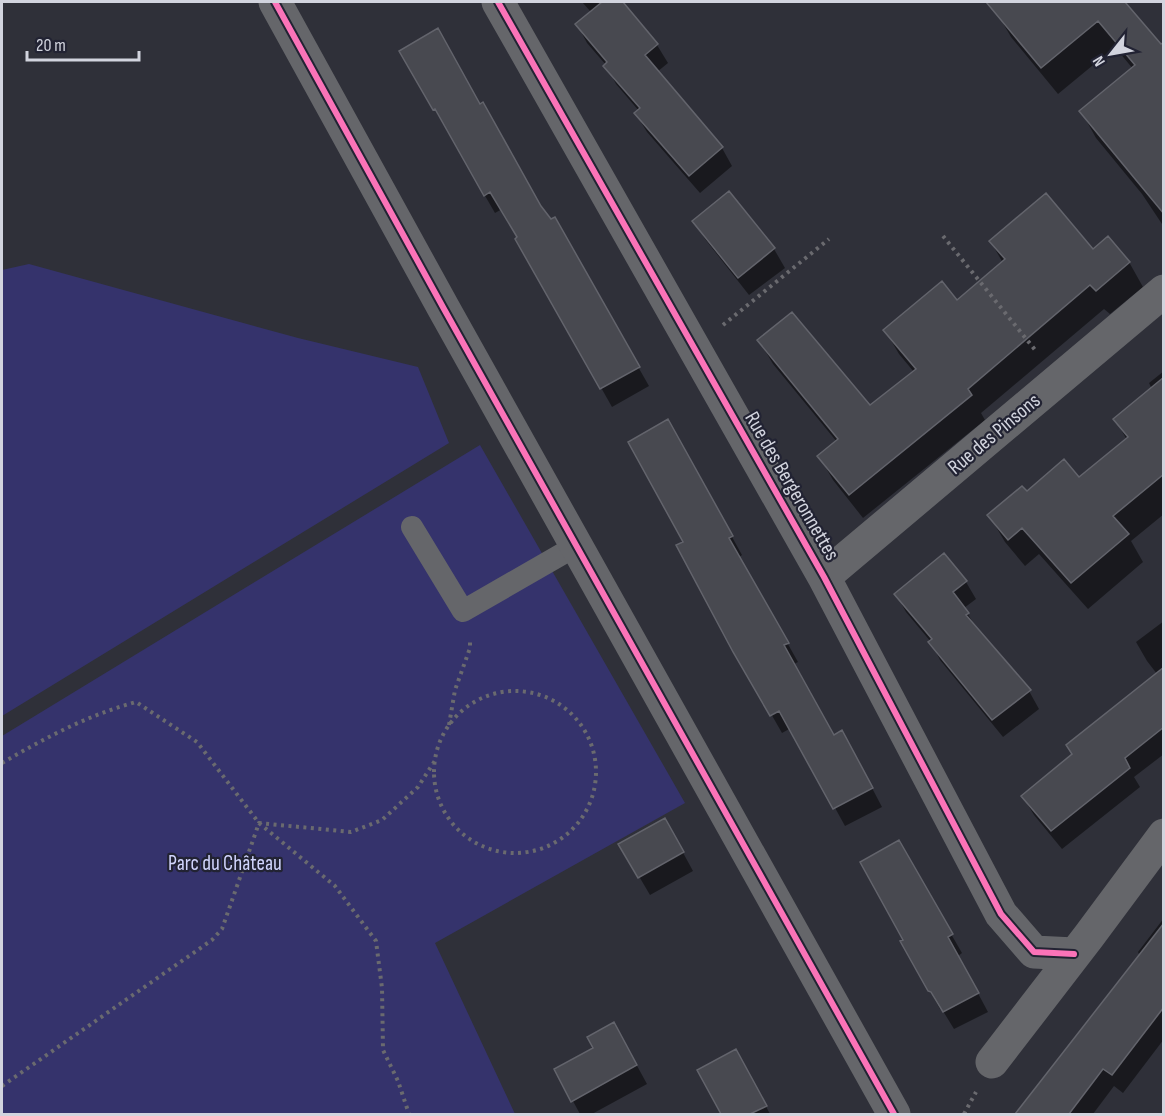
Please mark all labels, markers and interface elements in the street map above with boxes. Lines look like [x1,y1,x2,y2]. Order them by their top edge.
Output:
scale bar [27,24,140,62]
north arrow [1081,24,1141,84]
text: 20 m [36,35,66,56]
text: N [1089,52,1110,70]
street label: Rue des Pinsons [943,388,1045,480]
street label: Rue des Bergeronnettes [739,407,845,565]
park label: Parc du Château [168,851,282,876]

